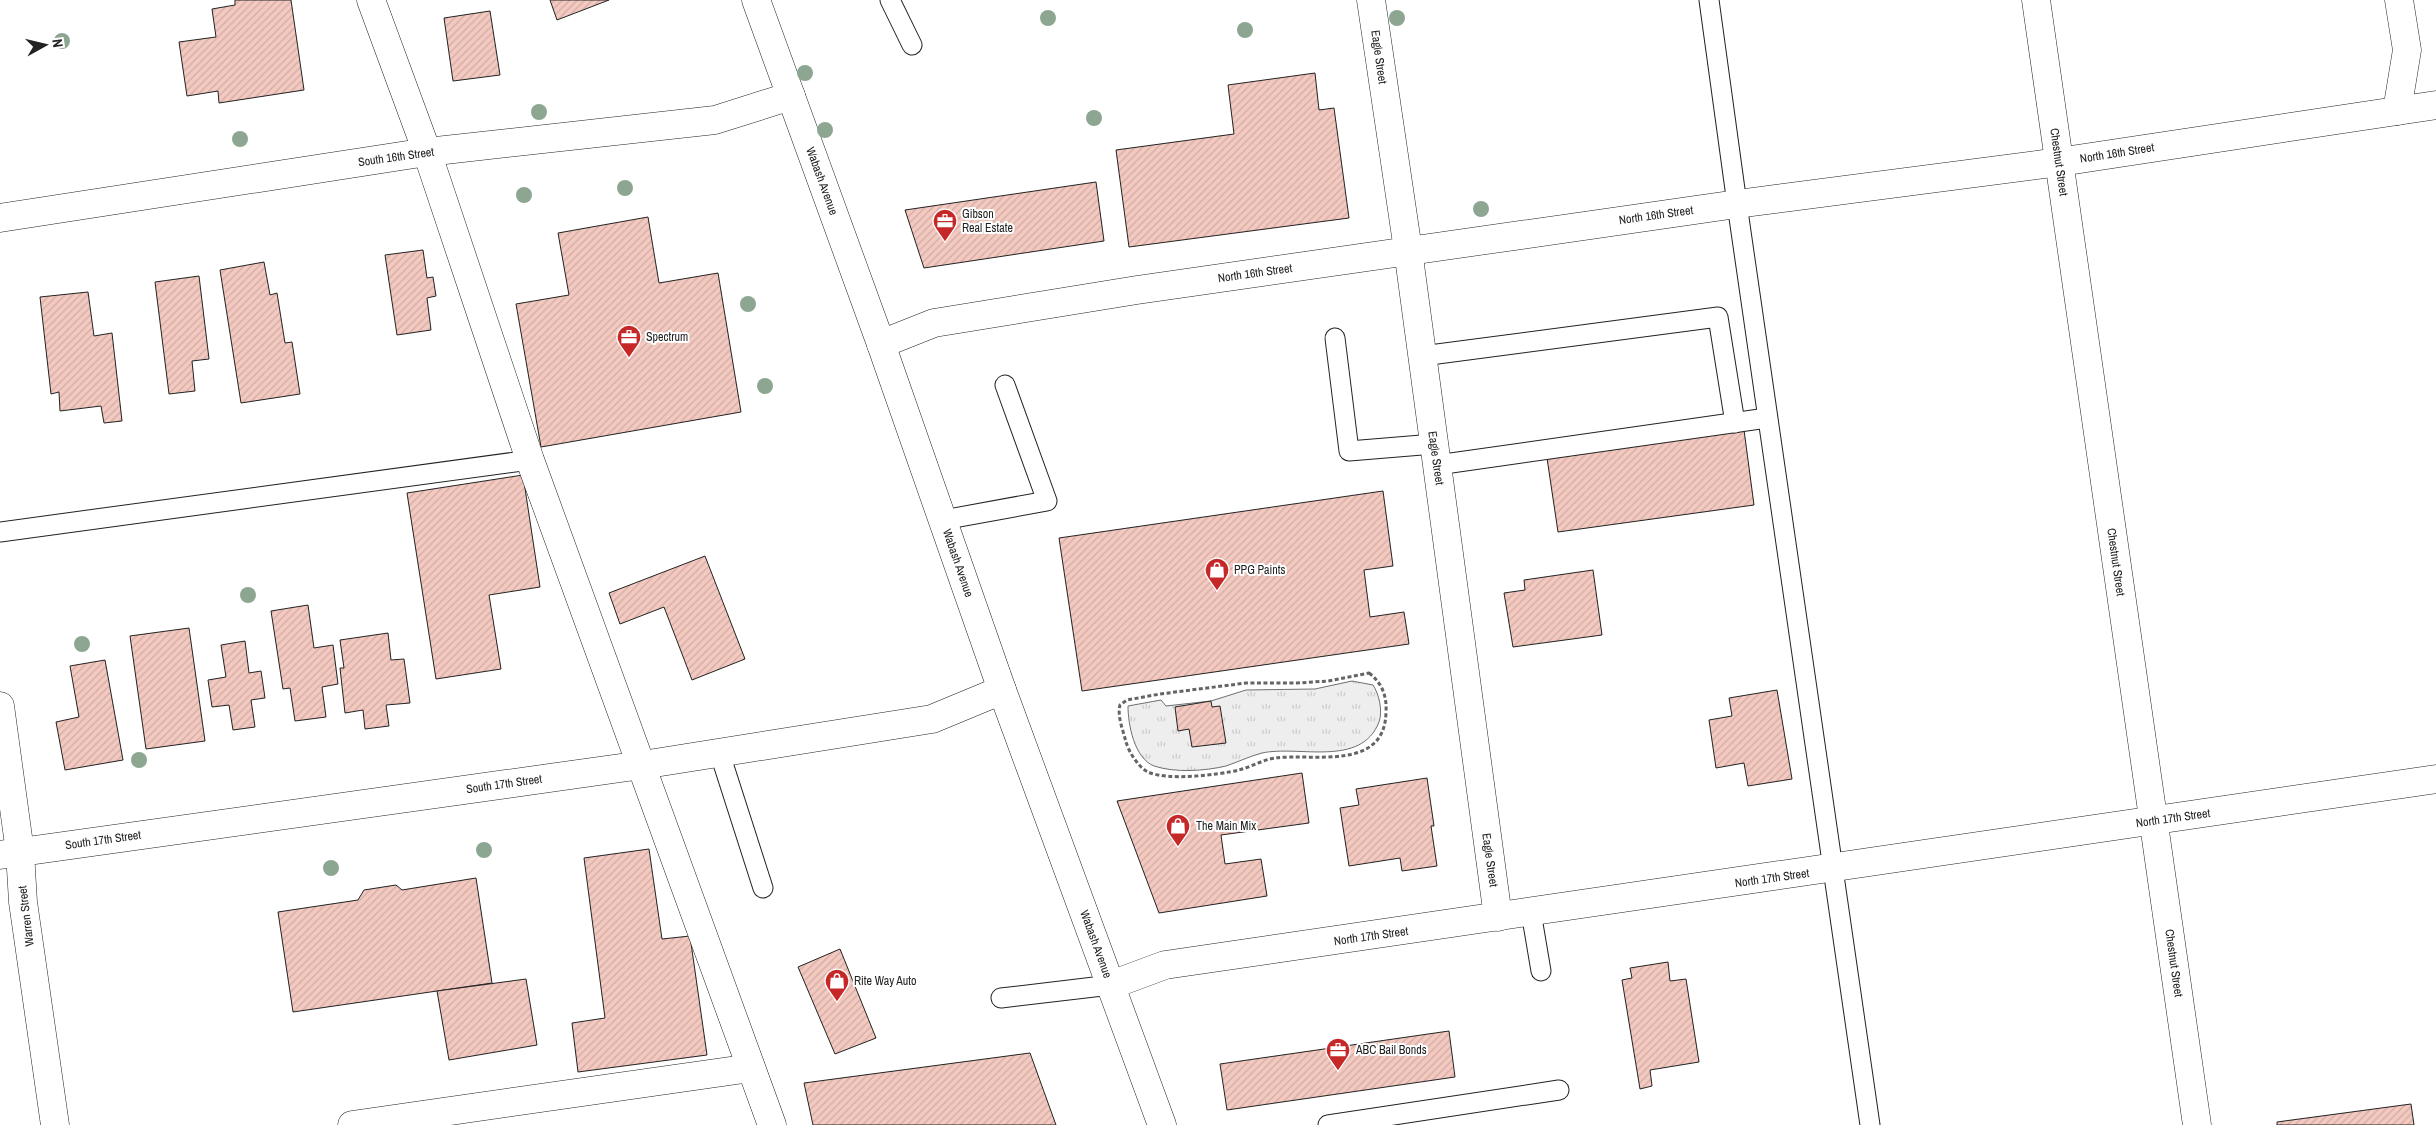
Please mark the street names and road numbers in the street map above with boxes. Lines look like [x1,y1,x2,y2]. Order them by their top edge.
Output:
street label: Eagle Street [1367,29,1391,85]
street label: Chestnut Street [2046,127,2072,197]
street label: North 16th Street [2079,139,2156,167]
street label: South 16th Street [357,144,435,170]
street label: Wabash Avenue [802,145,842,217]
street label: North 16th Street [1618,202,1694,228]
street label: North 16th Street [1217,260,1293,286]
street label: Eagle Street [1424,430,1448,486]
street label: Wabash Avenue [939,527,977,599]
street label: Chestnut Street [2103,527,2129,597]
street label: South 17th Street [465,771,543,797]
street label: North 17th Street [2135,805,2211,831]
street label: South 17th Street [64,827,142,853]
street label: Eagle Street [1478,832,1502,888]
street label: North 17th Street [1734,865,1810,891]
street label: Warren Street [14,885,38,947]
street label: Wabash Avenue [1076,908,1116,980]
street label: North 17th Street [1333,923,1409,949]
street label: Chestnut Street [2161,928,2187,998]

